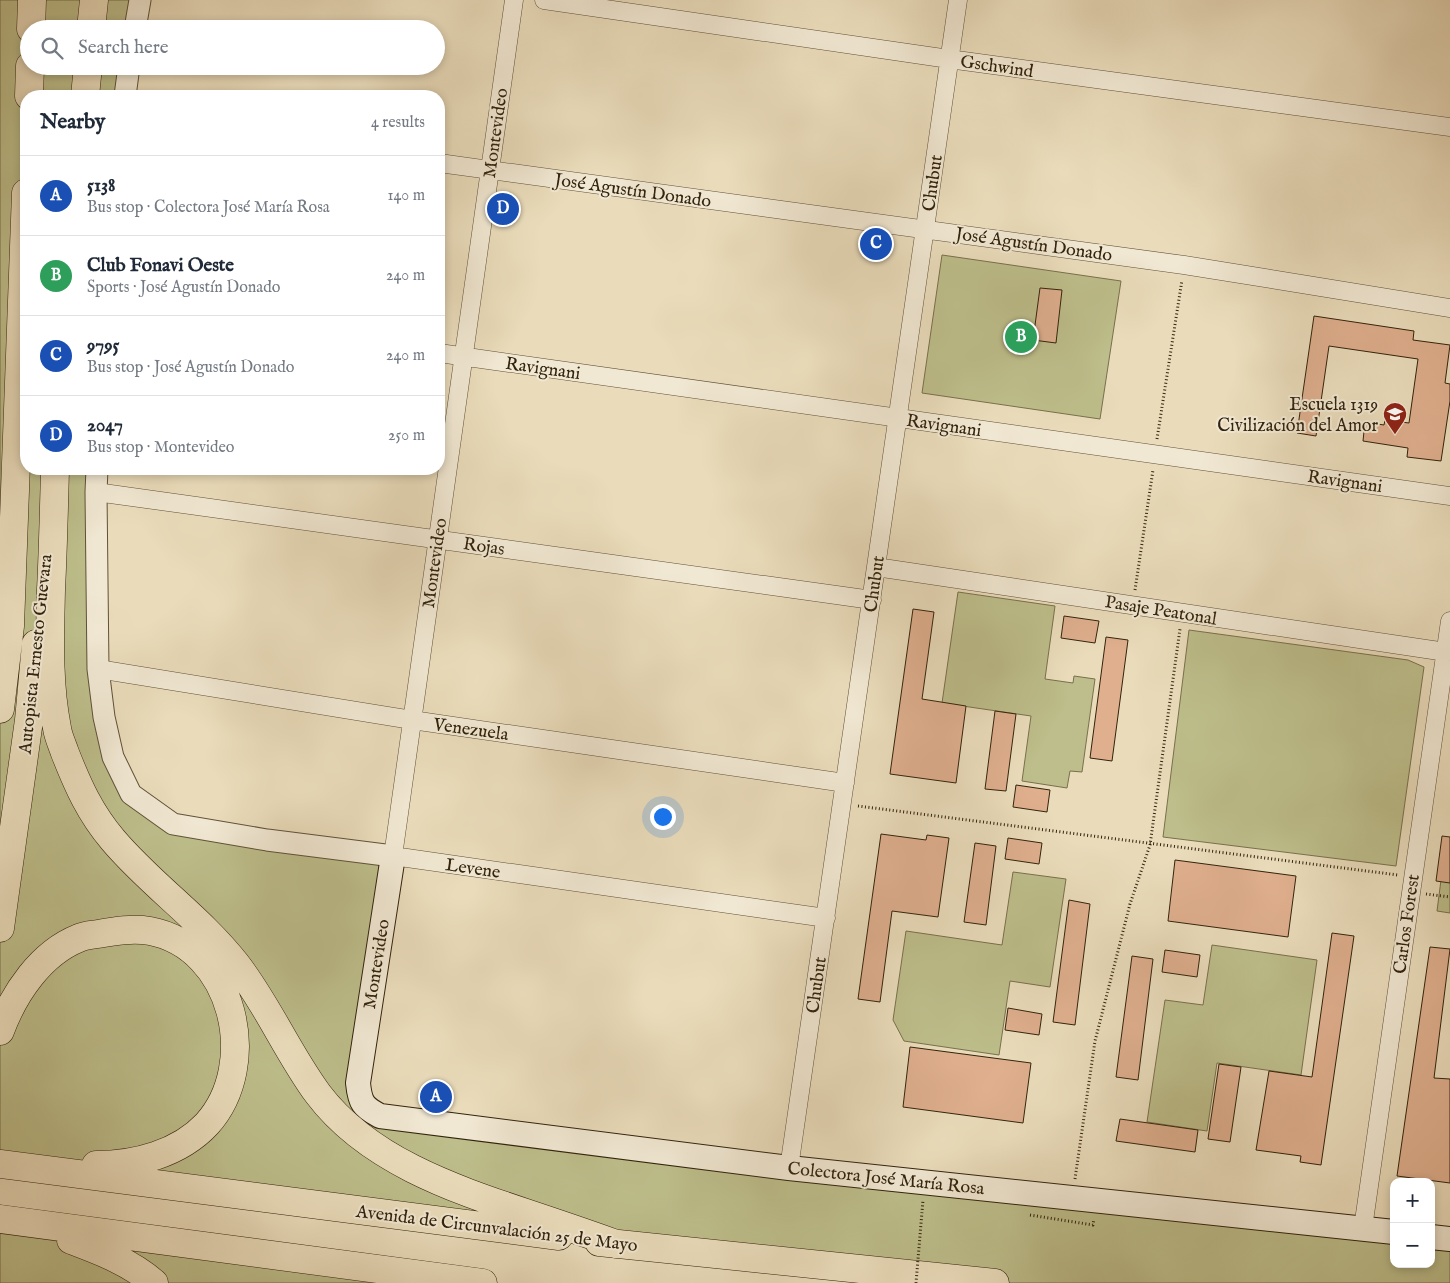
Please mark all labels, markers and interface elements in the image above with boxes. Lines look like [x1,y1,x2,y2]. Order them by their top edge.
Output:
search box [20,20,445,75]
icon: search [38,34,66,62]
text: Search here [78,36,169,60]
street label: Gschwind [959,51,1035,84]
street label: Montevideo [479,86,514,180]
text: Nearby [40,109,105,136]
text: 4 results [371,113,425,133]
street label: Chubut [918,154,949,213]
street label: José Agustín Donado [551,169,713,214]
text: 5138 [87,174,116,198]
text: A [51,186,61,206]
text: 140 m [387,186,425,206]
pin: D [487,190,519,228]
text: Bus stop · Colectora José María Rosa [87,198,330,218]
street label: José Agustín Donado [952,223,1114,268]
pin: C [860,225,892,263]
text: Club Fonavi Oeste [87,254,234,278]
text: B [51,266,61,286]
text: 240 m [386,266,425,286]
text: Sports · José Agustín Donado [87,278,280,298]
pin: B [1005,318,1037,356]
text: 9795 [87,334,119,358]
text: C [50,346,62,366]
text: 240 m [386,346,425,366]
street label: Ravignani [504,353,582,386]
text: Bus stop · José Agustín Donado [87,358,294,378]
place label: Escuela 1319 Civilización del Amor [1217,394,1378,438]
school or university icon: Escuela 1319 Civilización del Amor [1382,401,1408,435]
street label: Ravignani [905,410,983,443]
text: 2047 [87,414,123,438]
text: D [50,426,62,446]
text: 250 m [388,426,425,446]
text: Bus stop · Montevideo [87,438,234,458]
street label: Ravignani [1306,466,1384,499]
street label: Montevideo [418,516,453,610]
street label: Rojas [462,533,506,562]
street label: Autopista Ernesto Guevara [14,553,58,756]
street label: Chubut [860,555,891,614]
street label: Pasaje Peatonal [1103,591,1218,632]
street label: Venezuela [431,714,510,747]
your location [650,804,676,830]
street label: Levene [444,854,502,885]
street label: Carlos Forest [1389,873,1426,975]
street label: Montevideo [359,917,396,1011]
street label: Chubut [802,956,833,1015]
pin: A [420,1078,452,1116]
street label: Colectora José María Rosa [786,1158,986,1201]
map controls [1390,1178,1435,1268]
button: + [1390,1178,1435,1223]
street label: Avenida de Circunvalación 25 de Mayo [354,1201,639,1258]
button: − [1390,1223,1435,1268]

